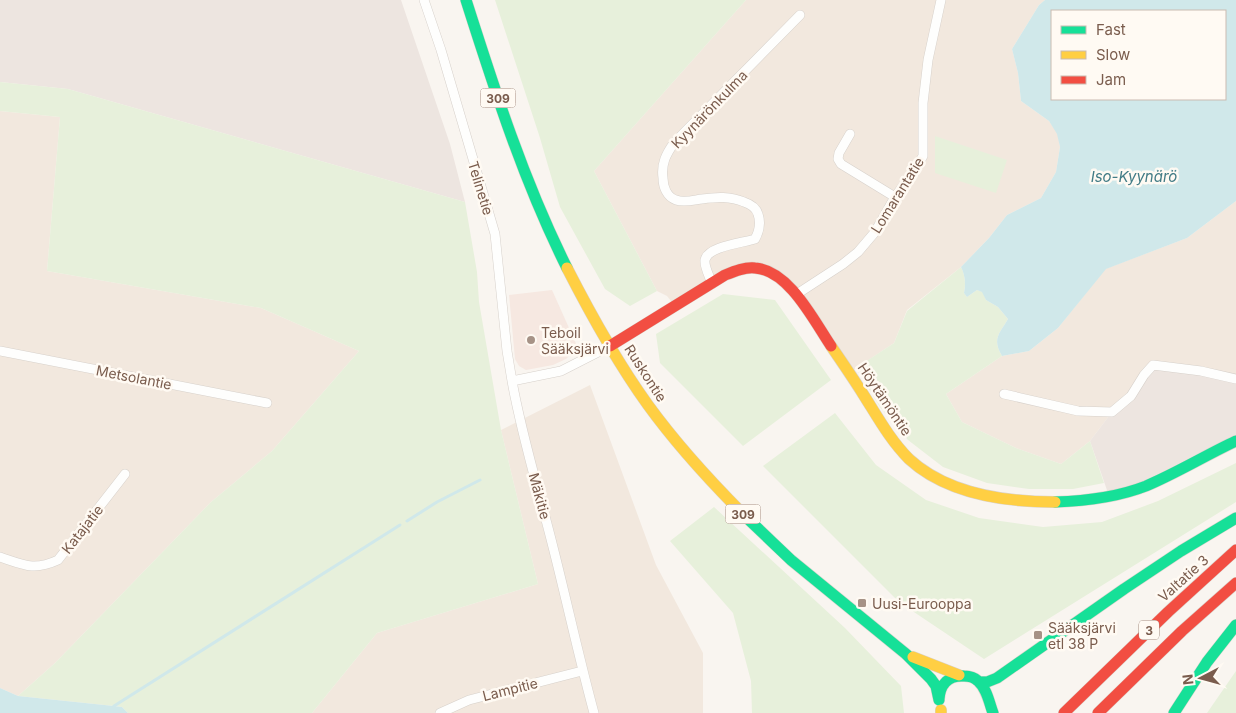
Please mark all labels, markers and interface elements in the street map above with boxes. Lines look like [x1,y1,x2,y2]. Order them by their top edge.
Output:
legend [1051,10,1226,100]
text: Fast [1096,20,1126,39]
text: Slow [1096,45,1130,64]
street label: Kyynärönkulma [667,66,751,152]
text: Jam [1096,70,1126,89]
road number: 309 [480,89,516,108]
street label: Lomarantatie [867,154,927,236]
street label: Telinetie [465,159,497,217]
water label: Iso-Kyynärö [1091,167,1177,186]
place label: Teboil Sääksjärvi [541,324,609,357]
marker: Teboil Sääksjärvi [525,334,537,346]
street label: Ruskontie [621,341,671,405]
street label: Höytämöntie [854,359,916,439]
street label: Metsolantie [95,361,173,393]
street label: Mäkitie [526,471,554,521]
street label: Katajatie [58,501,106,557]
road number: 309 [726,504,760,524]
street label: Valtatie 3 [1154,551,1212,605]
place label: Uusi-Eurooppa [872,595,972,612]
marker: Uusi-Eurooppa [856,597,868,609]
place label: Sääksjärvi etl 38 P [1048,619,1116,652]
road number: 3 [1139,620,1159,640]
marker: Sääksjärvi etl 38 P [1032,629,1044,641]
north arrow [1176,653,1226,703]
text: N [1179,673,1197,686]
street label: Lampitie [481,674,539,704]

